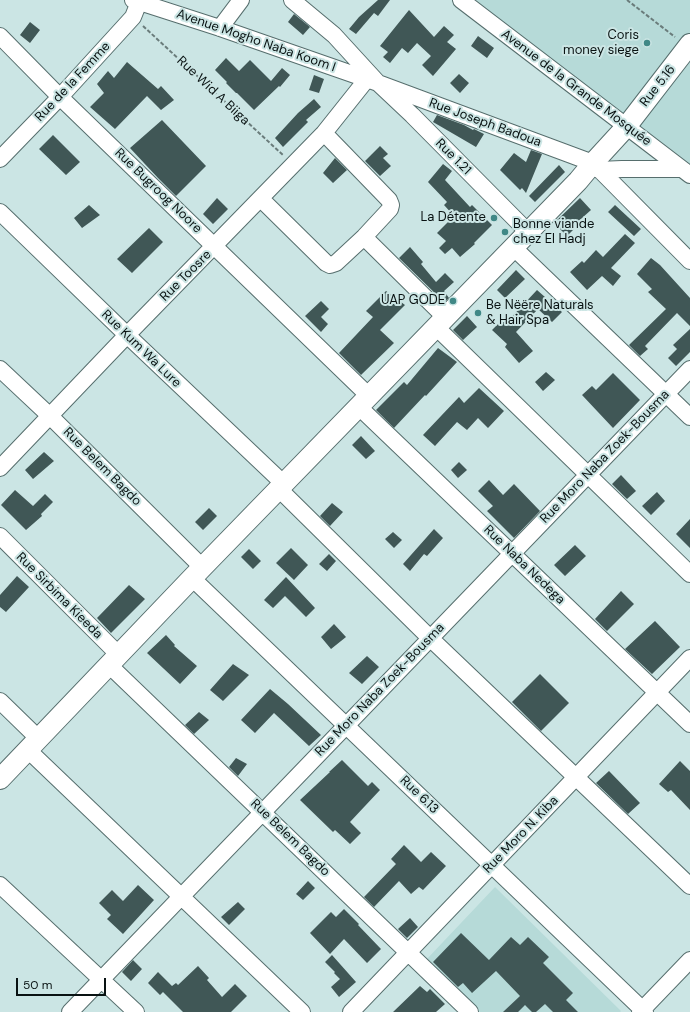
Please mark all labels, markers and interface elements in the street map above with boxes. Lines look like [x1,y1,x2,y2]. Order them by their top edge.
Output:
street label: Avenue Mogho Naba Koom I [174,6,338,76]
street label: Avenue de la Grande Mosquée [498,26,654,150]
place label: Coris money siege [563,28,639,59]
marker: Coris money siege [642,38,652,48]
street label: Rue de la Femme [32,39,114,125]
street label: Rue Wid A Biiga [173,53,253,129]
street label: Rue 5.16 [637,62,679,110]
street label: Rue Joseph Badoua [427,95,543,151]
street label: Rue 1.21 [432,136,474,178]
street label: Rue Bugroog Noore [111,145,205,237]
place label: La Détente [420,210,486,226]
marker: La Détente [489,213,499,223]
place label: Bonne viande chez El Hadj [513,217,594,248]
marker: Bonne viande chez El Hadj [500,227,510,237]
street label: Rue Toosre [157,247,215,305]
place label: UAP GODE [381,293,445,309]
marker: UAP GODE [448,296,458,306]
place label: Be Nëëre Naturals & Hair Spa [486,298,594,329]
street label: Rue Kum Wa Lure [98,307,184,391]
marker: Be Nëëre Naturals & Hair Spa [473,308,483,318]
street label: Rue Moro Naba Zoek-Bousma [537,387,673,527]
street label: Rue Belem Bagdo [60,425,144,509]
street label: Rue Naba Nedega [480,522,568,608]
street label: Rue Sirbima Kieeda [13,550,105,642]
street label: Rue Moro Naba Zoek-Bousma [312,620,448,760]
street label: Rue 6.13 [396,773,442,817]
street label: Rue Moro N. Kiba [480,793,562,877]
street label: Rue Belem Bagdo [247,796,333,880]
scale bar [18,970,108,996]
text: 50 m [23,977,52,993]

